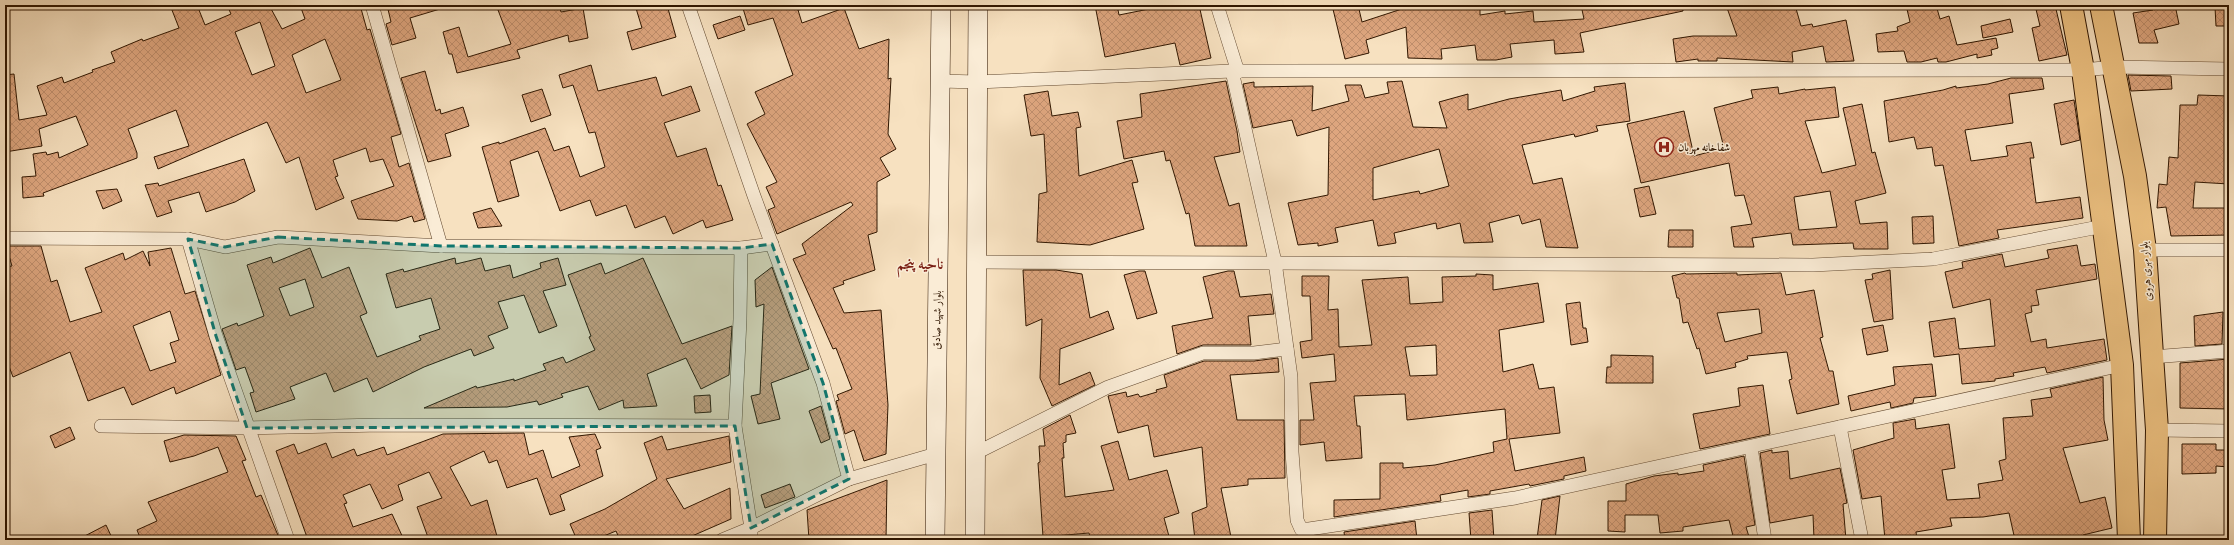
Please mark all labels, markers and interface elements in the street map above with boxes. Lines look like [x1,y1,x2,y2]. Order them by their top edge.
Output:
hospital icon: شفاخانه مهربان [1653,136,1675,158]
place label: شفاخانه مهربان [1678,141,1730,155]
street label: بلوار مهری هروی [2137,241,2156,301]
district label: ناحیه پنجم [897,255,943,278]
street label: بلوار شهید صادق [930,290,945,350]

